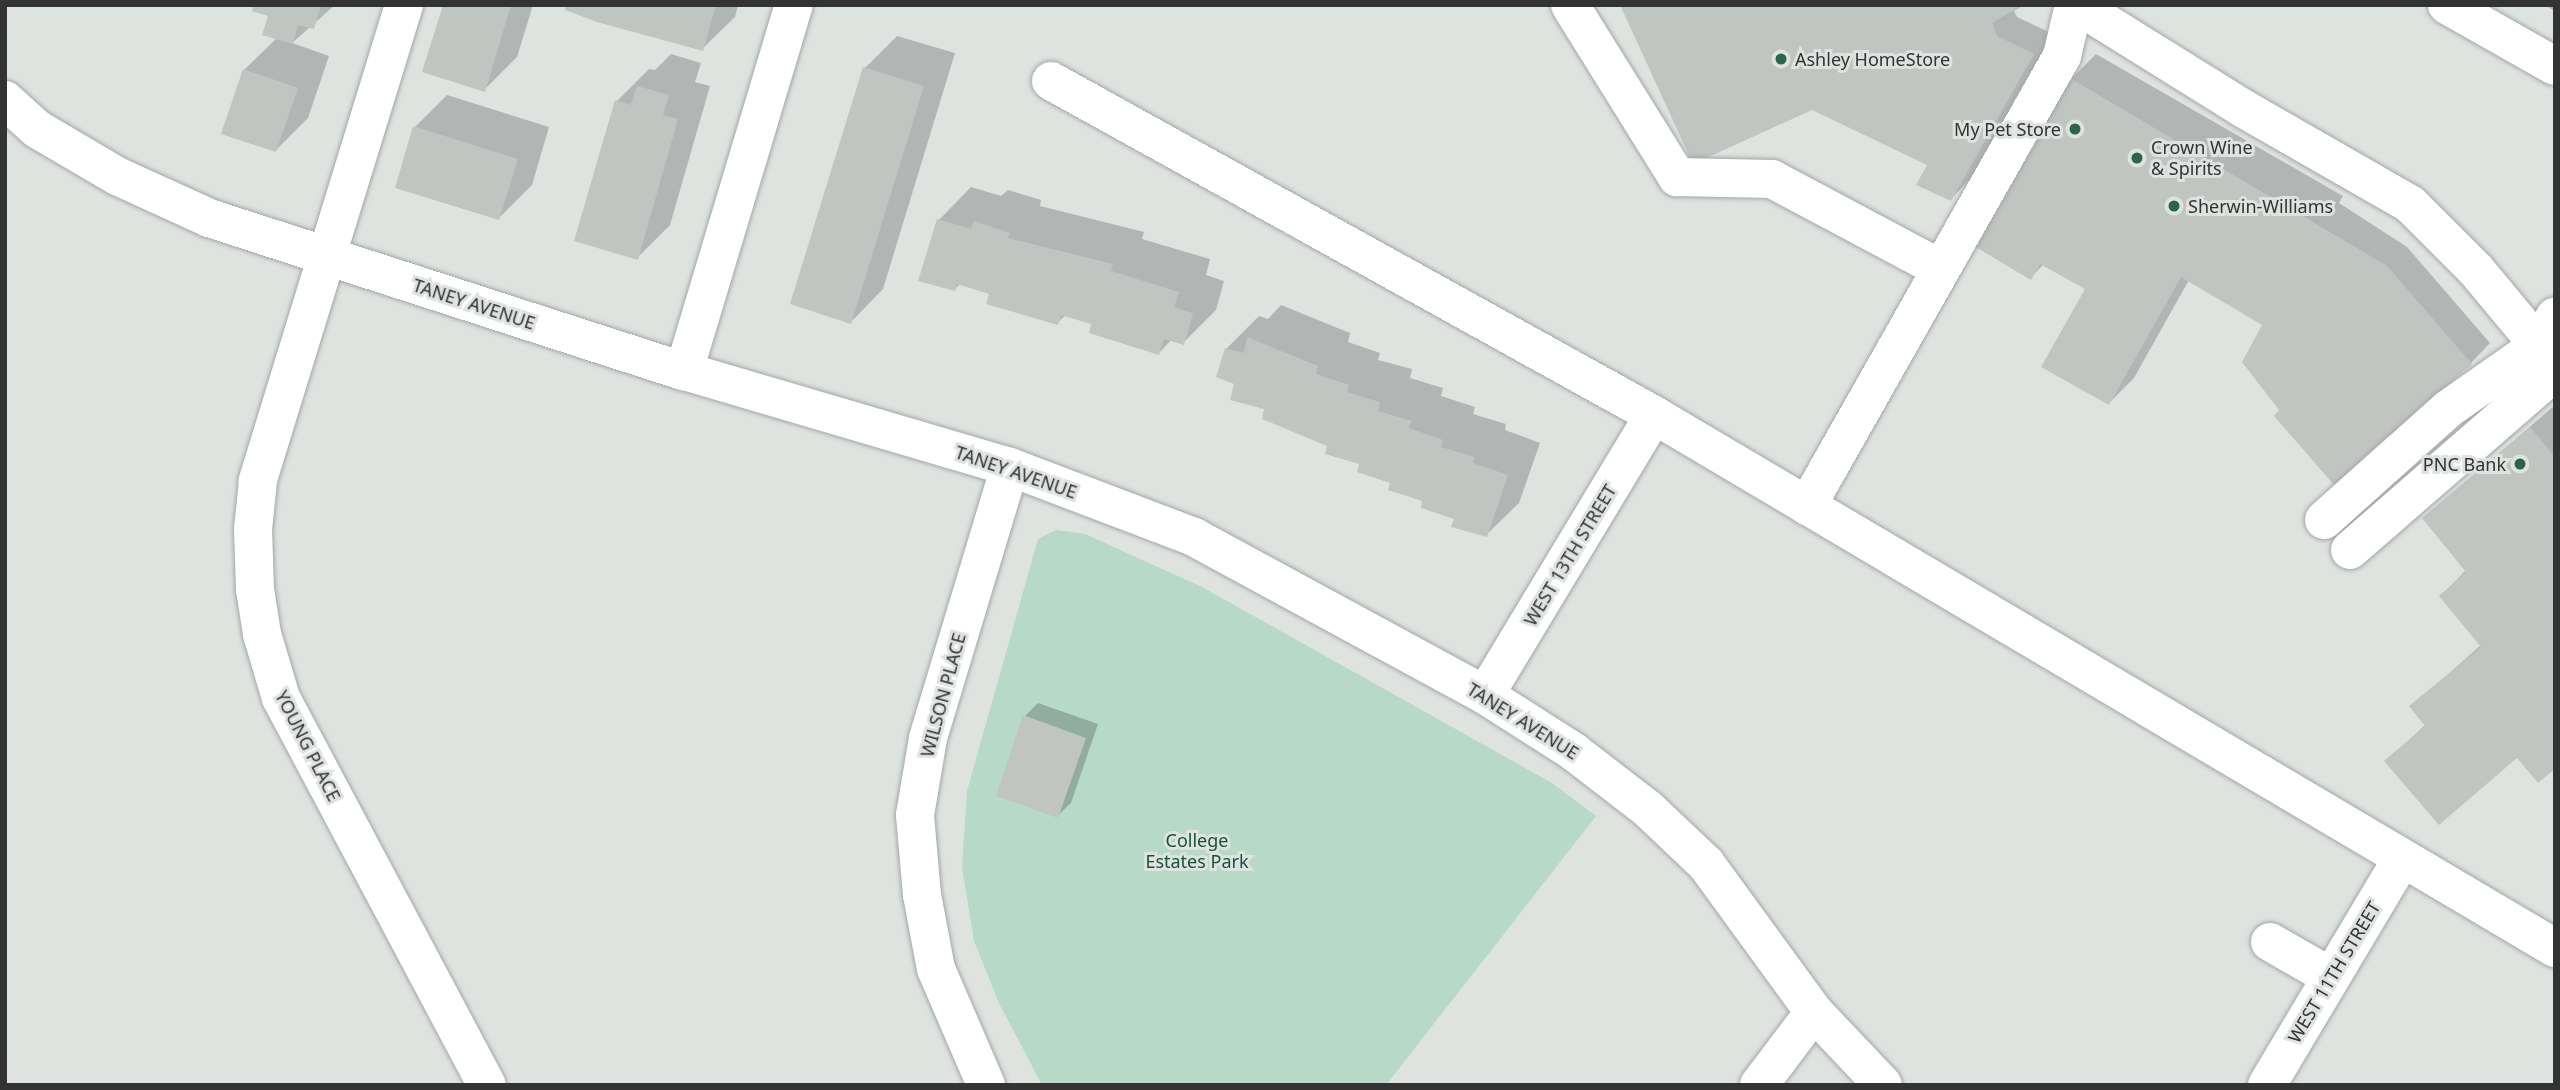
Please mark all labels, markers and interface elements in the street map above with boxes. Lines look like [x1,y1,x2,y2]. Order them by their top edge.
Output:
place label: Ashley HomeStore [1795,48,1950,70]
marker: Ashley HomeStore [1773,51,1789,67]
place label: My Pet Store [1954,118,2061,140]
marker: My Pet Store [2067,121,2083,137]
place label: Crown Wine & Spirits [2151,137,2253,180]
marker: Crown Wine & Spirits [2129,150,2145,166]
place label: Sherwin-Williams [2188,195,2333,217]
marker: Sherwin-Williams [2166,198,2182,214]
street label: TANEY AVENUE [410,274,538,334]
street label: TANEY AVENUE [952,441,1080,503]
place label: PNC Bank [2423,453,2506,475]
marker: PNC Bank [2512,456,2528,472]
street label: WEST 13TH STREET [1519,480,1621,630]
street label: WILSON PLACE [916,631,970,759]
street label: TANEY AVENUE [1463,678,1583,764]
street label: YOUNG PLACE [271,687,345,805]
park label: College Estates Park [1145,830,1249,872]
street label: WEST 11TH STREET [2283,897,2385,1047]

